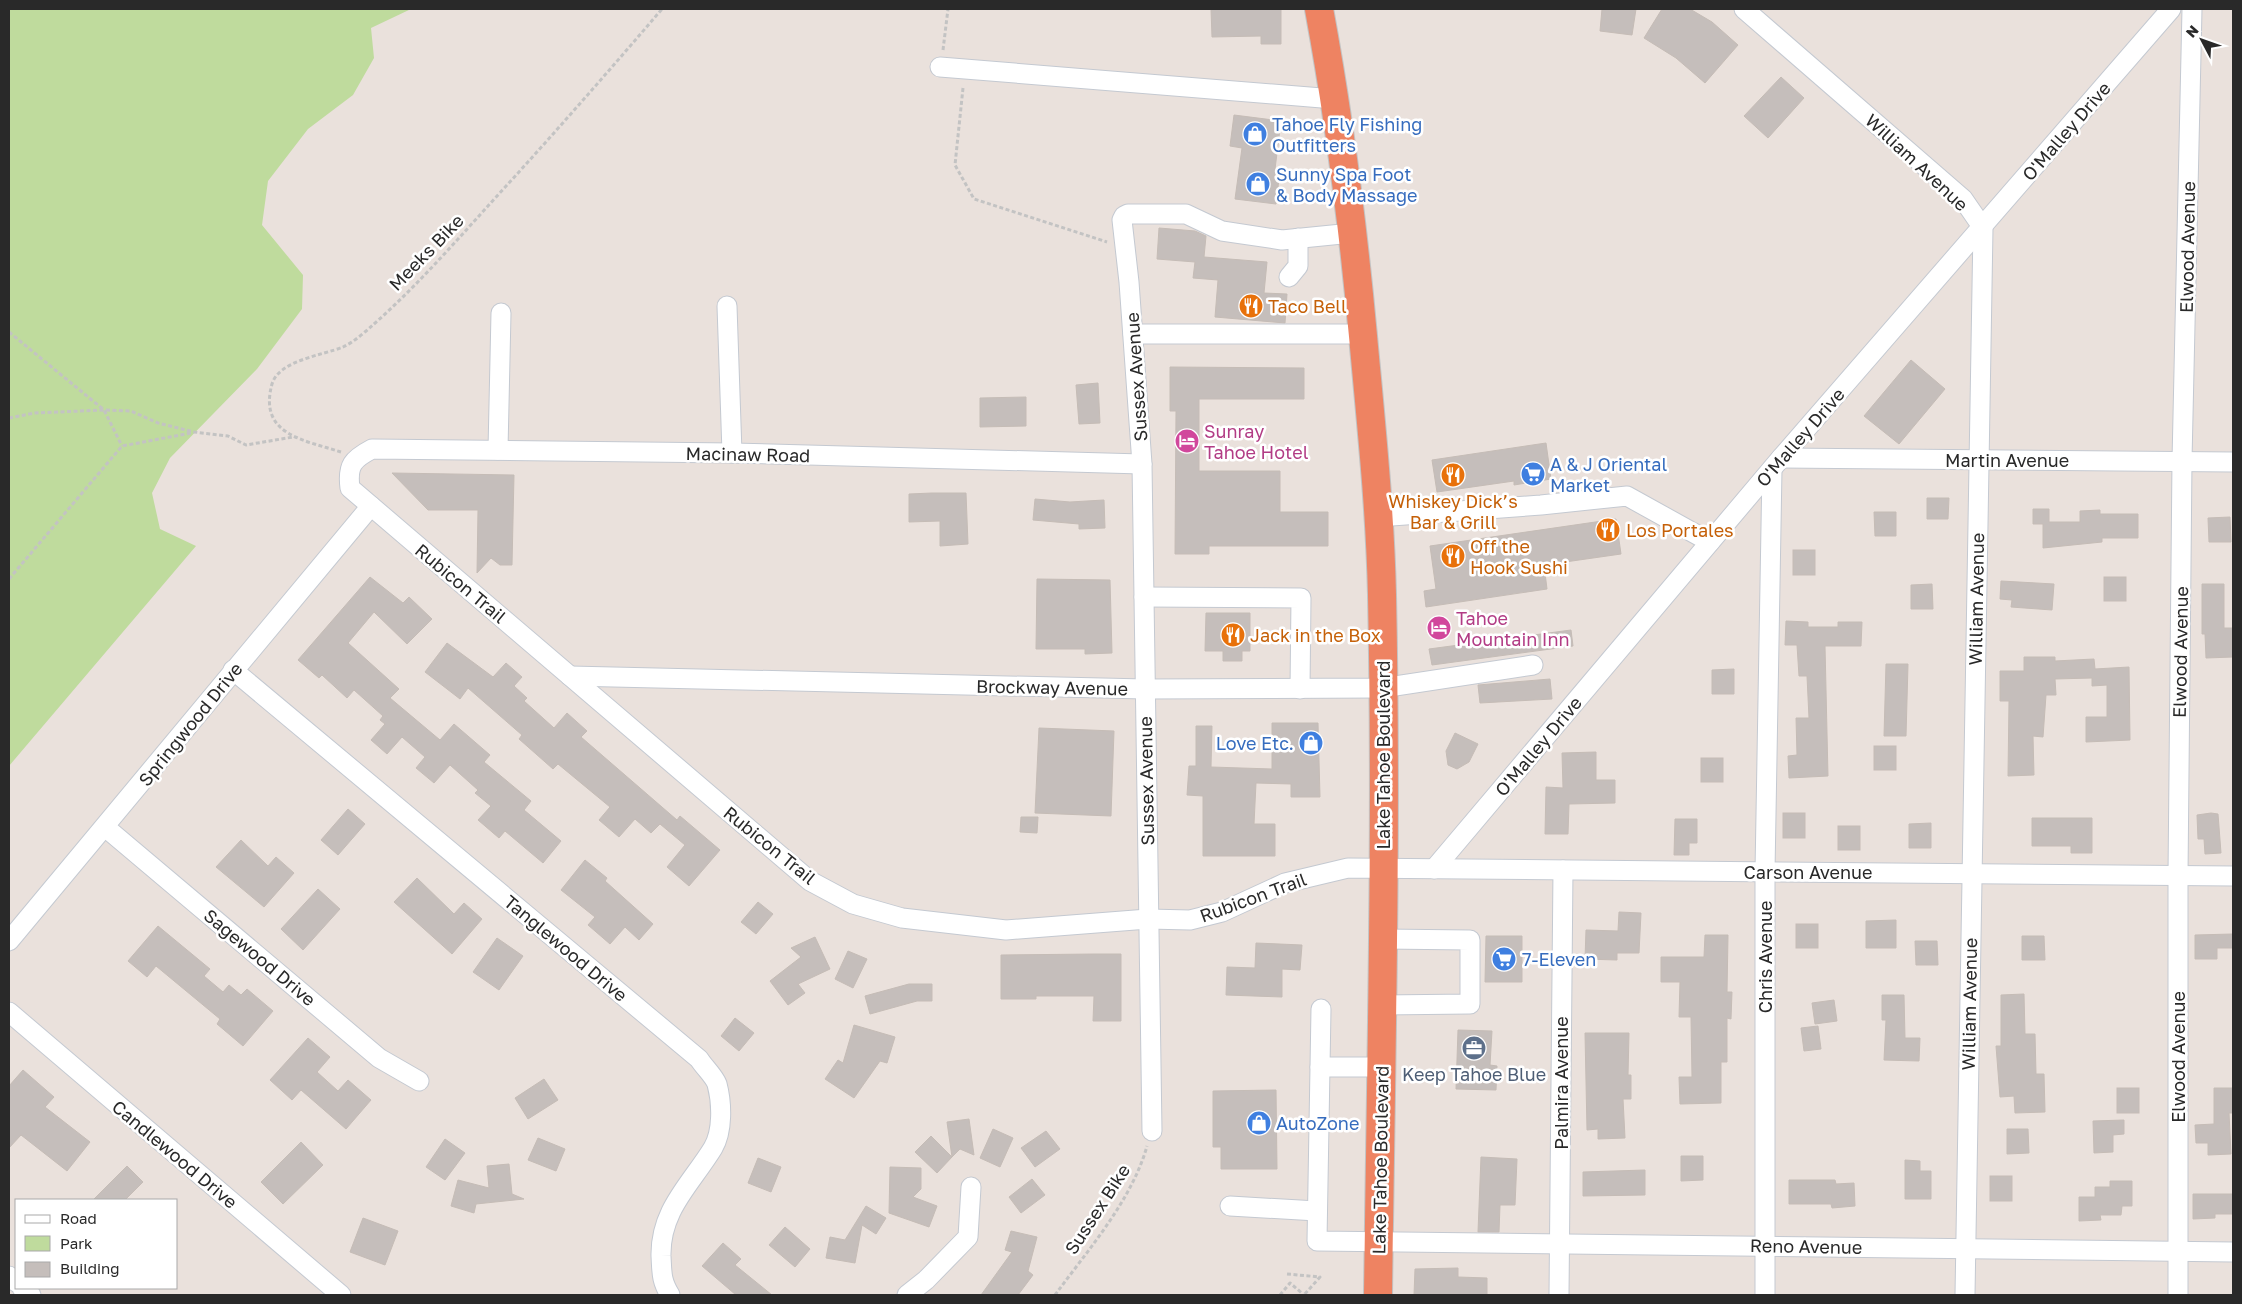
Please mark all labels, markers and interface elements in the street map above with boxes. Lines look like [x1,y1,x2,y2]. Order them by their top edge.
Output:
north arrow [2177,15,2227,65]
text: N [2182,22,2202,41]
street label: O'Malley Drive [2017,77,2115,185]
street label: William Avenue [1861,109,1973,215]
place label: Tahoe Fly Fishing Outfitters [1272,113,1422,156]
shop icon: Tahoe Fly Fishing Outfitters [1242,121,1268,147]
place label: Sunny Spa Foot & Body Massage [1276,163,1417,206]
shop icon: Sunny Spa Foot & Body Massage [1245,171,1271,197]
street label: Elwood Avenue [2175,181,2199,313]
street label: Meeks Bike [384,209,468,295]
restaurant icon: Taco Bell [1238,293,1264,319]
place label: Taco Bell [1268,295,1347,317]
street label: Sussex Avenue [1121,312,1151,442]
street label: O'Malley Drive [1751,383,1849,491]
place label: Sunray Tahoe Hotel [1204,420,1309,463]
hotel icon: Sunray Tahoe Hotel [1174,428,1200,454]
street label: Macinaw Road [686,442,810,466]
street label: Martin Avenue [1945,449,2069,471]
place label: A & J Oriental Market [1550,453,1667,496]
supermarket icon: A & J Oriental Market [1520,461,1546,487]
restaurant icon: Whiskey Dick’s Bar & Grill [1440,462,1466,488]
place label: Whiskey Dick’s Bar & Grill [1388,490,1518,533]
restaurant icon: Los Portales [1595,517,1621,543]
place label: Los Portales [1626,519,1734,541]
street label: William Avenue [1964,533,1988,665]
place label: Off the Hook Sushi [1470,535,1568,578]
street label: Rubicon Trail [411,539,511,628]
restaurant icon: Off the Hook Sushi [1440,543,1466,569]
street label: Elwood Avenue [2168,586,2192,718]
place label: Tahoe Mountain Inn [1456,607,1570,650]
hotel icon: Tahoe Mountain Inn [1426,615,1452,641]
restaurant icon: Jack in the Box [1220,622,1246,648]
place label: Jack in the Box [1250,624,1381,646]
street label: Springwood Drive [133,658,247,790]
street label: Lake Tahoe Boulevard [1372,661,1394,849]
street label: Brockway Avenue [976,675,1128,699]
street label: O'Malley Drive [1490,692,1586,800]
street label: Sussex Avenue [1134,716,1158,846]
shop icon: Love Etc. [1298,730,1324,756]
place label: Love Etc. [1216,732,1294,754]
street label: Rubicon Trail [720,801,821,889]
street label: Carson Avenue [1744,861,1872,883]
street label: Rubicon Trail [1197,867,1310,926]
street label: Tanglewood Drive [500,890,632,1006]
street label: Chris Avenue [1754,901,1776,1013]
street label: Sagewood Drive [200,904,320,1010]
street label: William Avenue [1957,938,1981,1070]
supermarket icon: 7-Eleven [1491,946,1517,972]
place label: 7-Eleven [1522,948,1596,970]
street label: Elwood Avenue [2167,991,2189,1123]
street label: Palmira Avenue [1550,1016,1572,1150]
office icon: Keep Tahoe Blue [1461,1035,1487,1061]
place label: Keep Tahoe Blue [1402,1063,1546,1085]
street label: Lake Tahoe Boulevard [1367,1065,1393,1255]
street label: Candlewood Drive [108,1095,242,1213]
shop icon: AutoZone [1246,1110,1272,1136]
place label: AutoZone [1276,1112,1359,1134]
street label: Sussex Bike [1060,1160,1134,1258]
legend [15,1199,178,1289]
text: Road [60,1209,97,1227]
text: Park [60,1234,93,1252]
street label: Reno Avenue [1750,1234,1862,1258]
text: Building [60,1259,120,1277]

